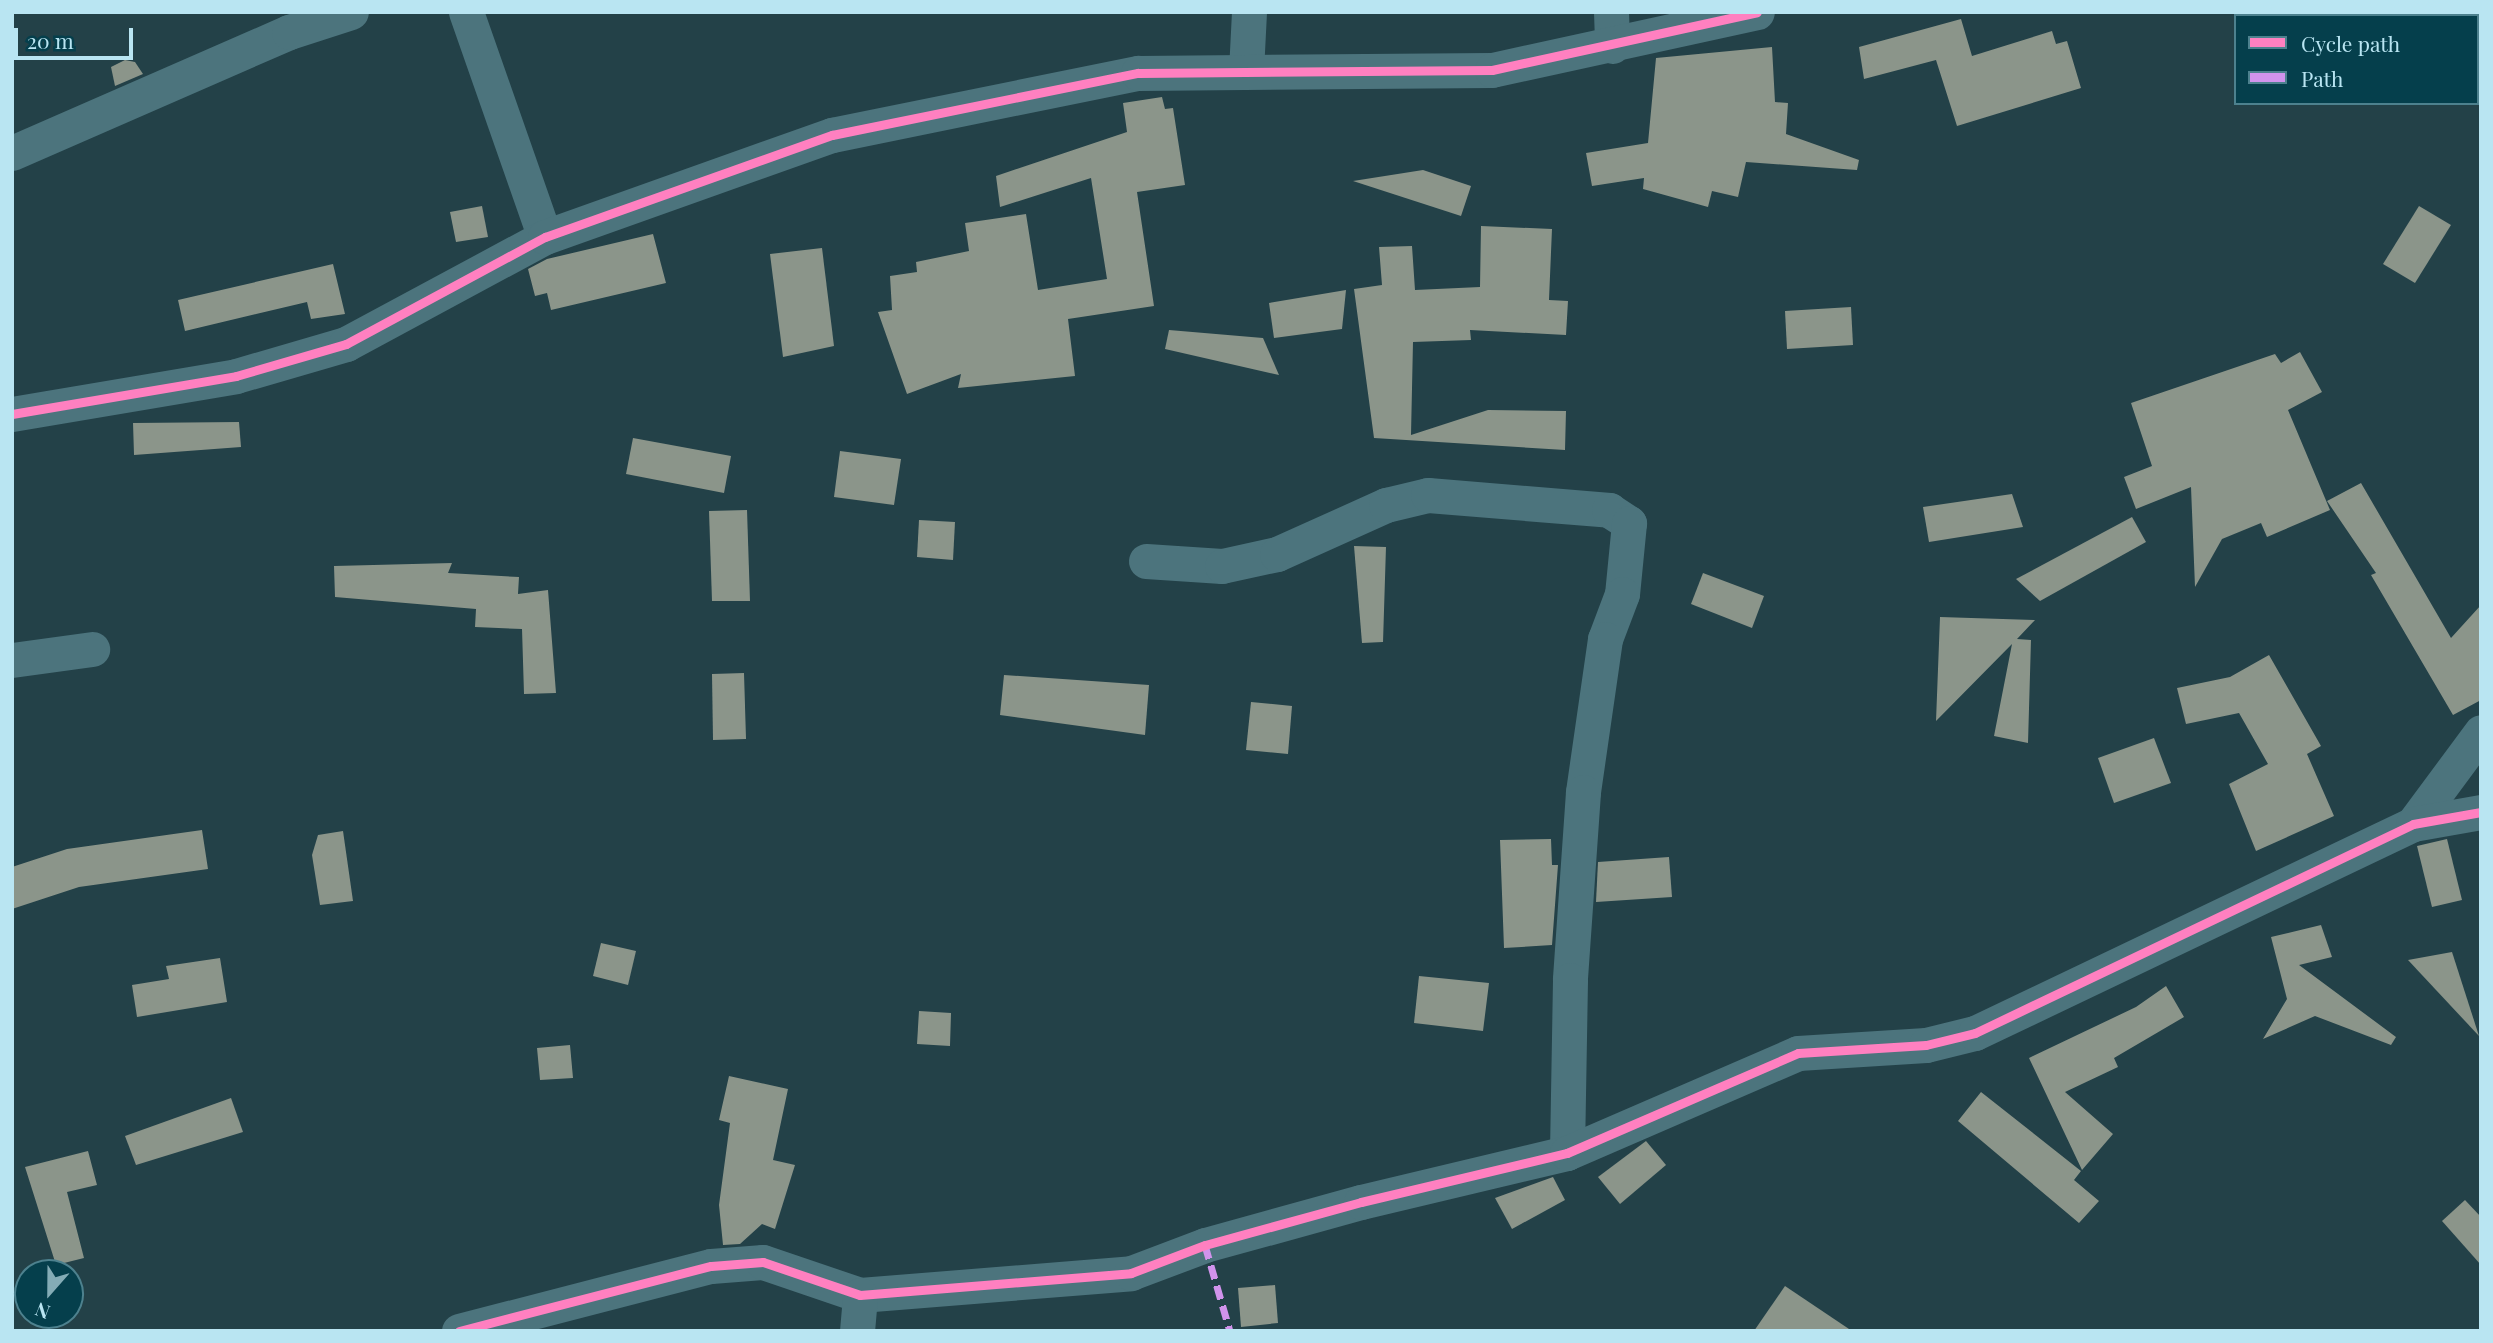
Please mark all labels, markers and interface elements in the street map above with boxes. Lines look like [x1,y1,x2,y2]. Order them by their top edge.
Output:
scale bar [18,14,136,58]
legend [2234,14,2479,105]
text: 20 m [27,26,74,54]
text: Cycle path [2301,29,2400,57]
text: Path [2301,64,2343,92]
north arrow [14,1259,84,1329]
text: N [31,1297,53,1326]

